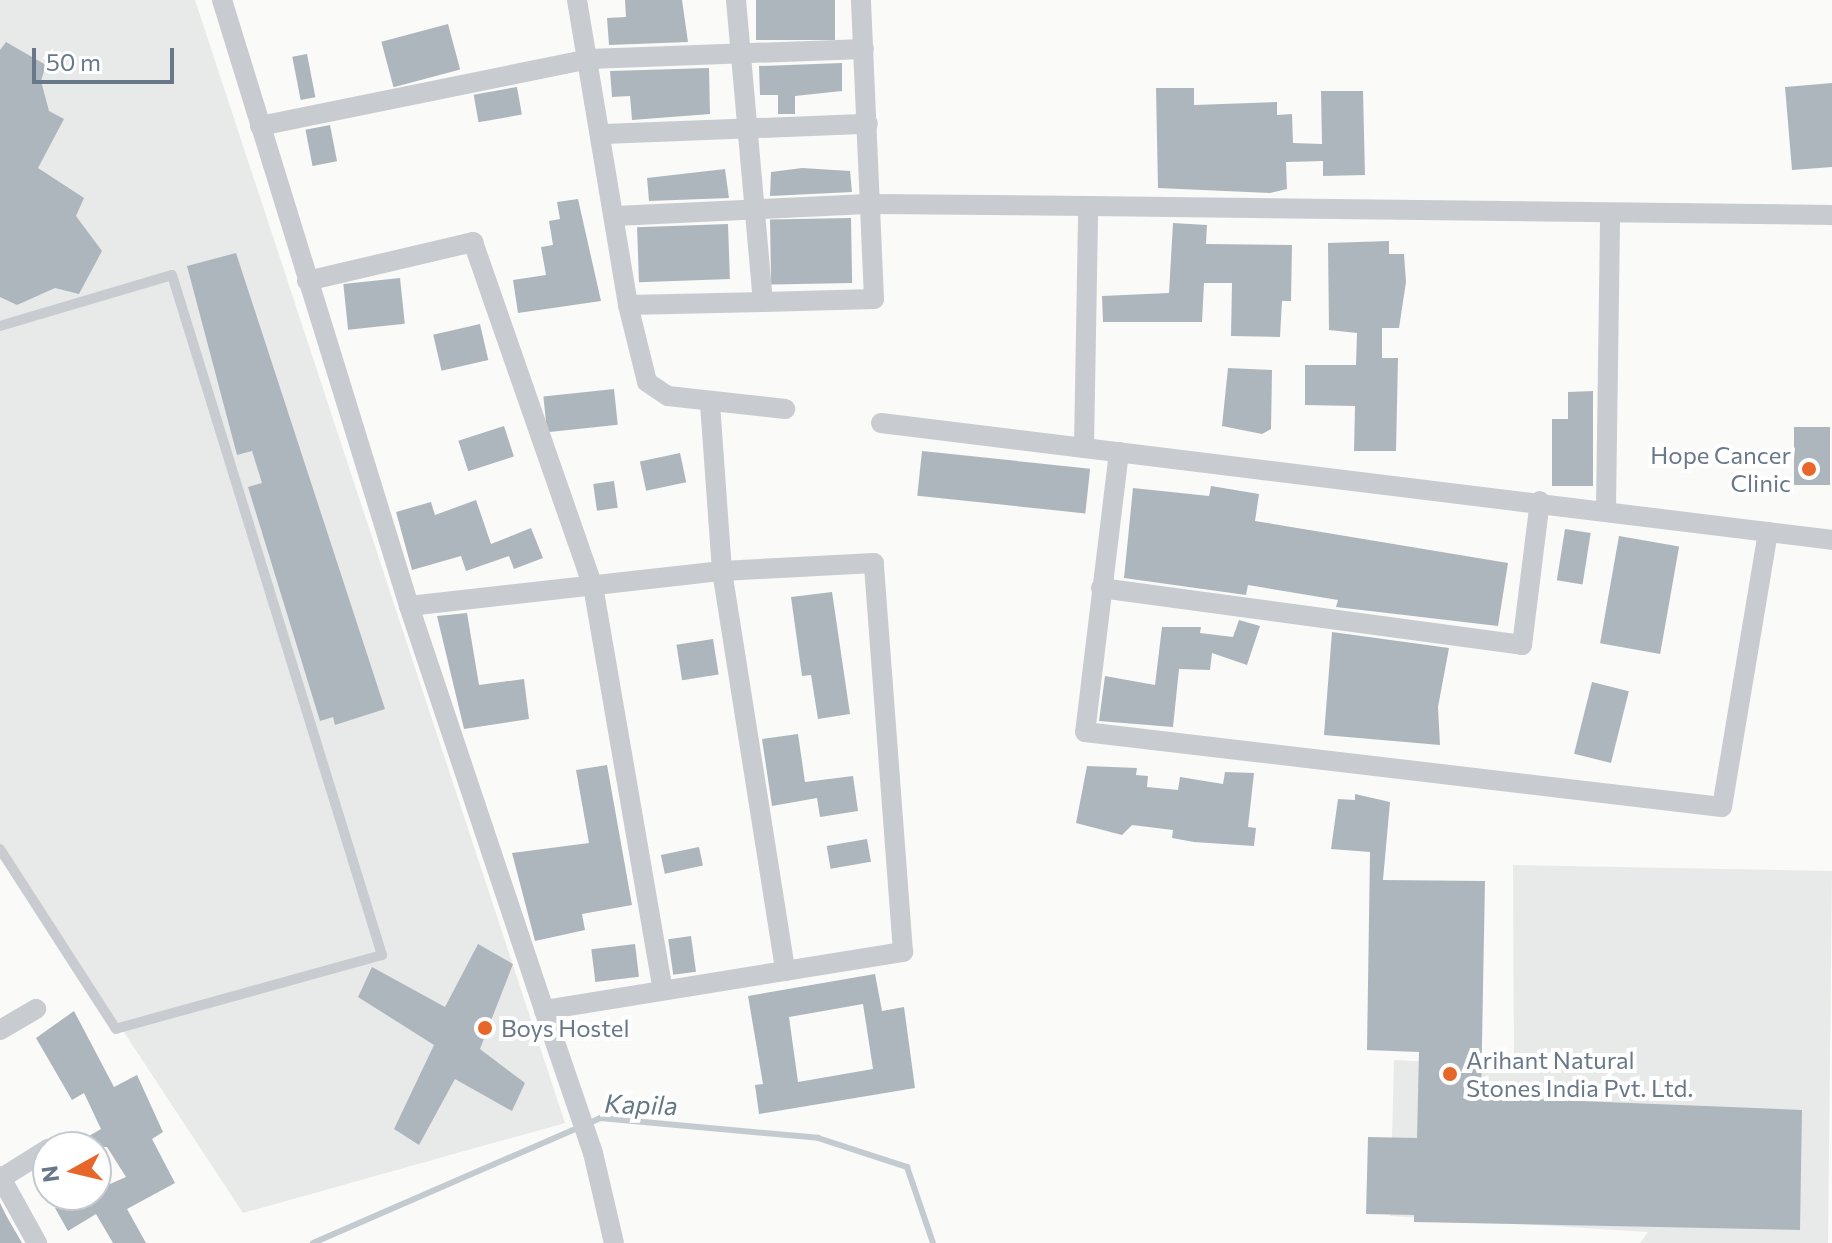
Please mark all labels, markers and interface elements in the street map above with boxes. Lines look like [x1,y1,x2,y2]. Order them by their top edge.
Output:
scale bar [36,32,178,82]
text: 50 m [46,47,101,76]
place label: Hope Cancer Clinic [1650,441,1791,497]
marker: Hope Cancer Clinic [1798,458,1820,480]
place label: Boys Hostel [501,1014,630,1042]
marker: Boys Hostel [476,1019,494,1037]
place label: Arihant Natural Stones India Pvt. Ltd. [1466,1046,1693,1102]
marker: Arihant Natural Stones India Pvt. Ltd. [1441,1065,1459,1083]
water label: Kapila [604,1087,678,1121]
north arrow [32,1131,112,1211]
text: N [35,1164,64,1184]

